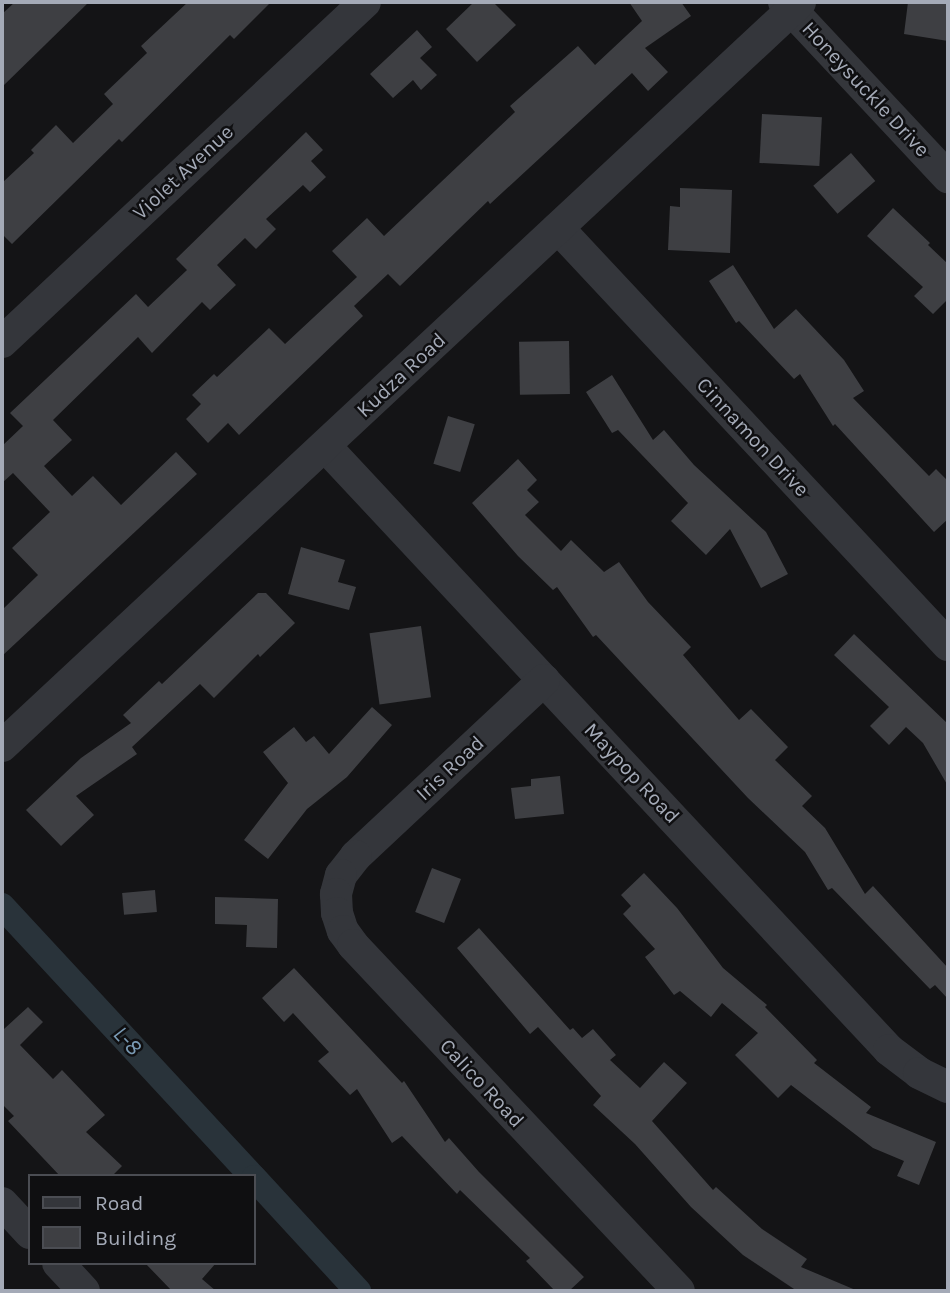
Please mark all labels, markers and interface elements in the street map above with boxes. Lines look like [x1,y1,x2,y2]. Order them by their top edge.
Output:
street label: Honeysuckle Drive [797,16,935,162]
street label: Violet Avenue [128,119,238,225]
street label: Kudza Road [351,327,451,423]
street label: Cinnamon Drive [691,372,815,502]
street label: Maypop Road [579,717,685,829]
street label: Iris Road [411,730,489,806]
water label: L-8 [107,1021,147,1061]
street label: Calico Road [435,1033,529,1133]
legend [28,1174,256,1265]
text: Road [95,1191,143,1215]
text: Building [95,1226,176,1250]

